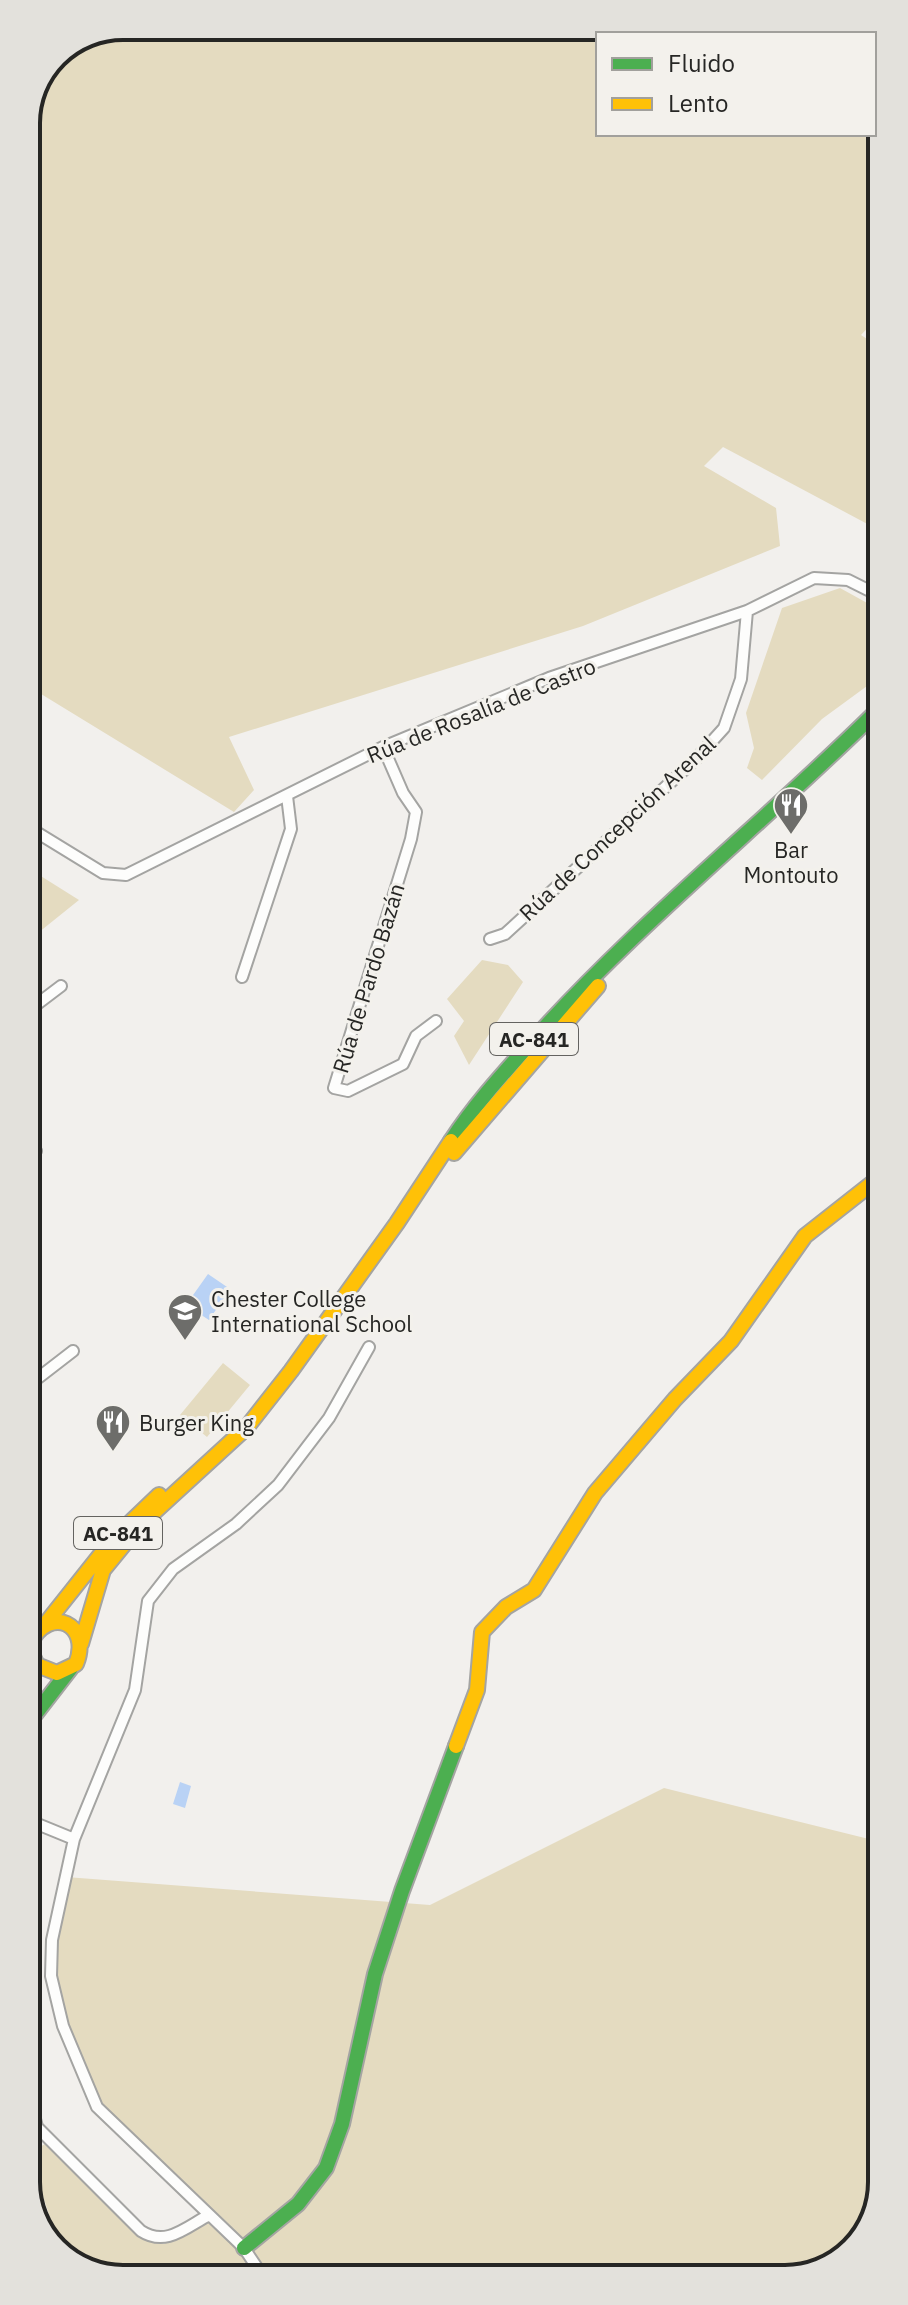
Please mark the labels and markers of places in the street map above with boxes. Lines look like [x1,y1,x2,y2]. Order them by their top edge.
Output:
restaurant icon: Bar Montouto [772,786,810,836]
place label: Bar Montouto [743,835,839,889]
place label: Chester College International School [211,1284,412,1338]
school or university icon: Chester College International School [166,1292,204,1342]
restaurant icon: Burger King [94,1403,132,1453]
place label: Burger King [139,1408,254,1437]

